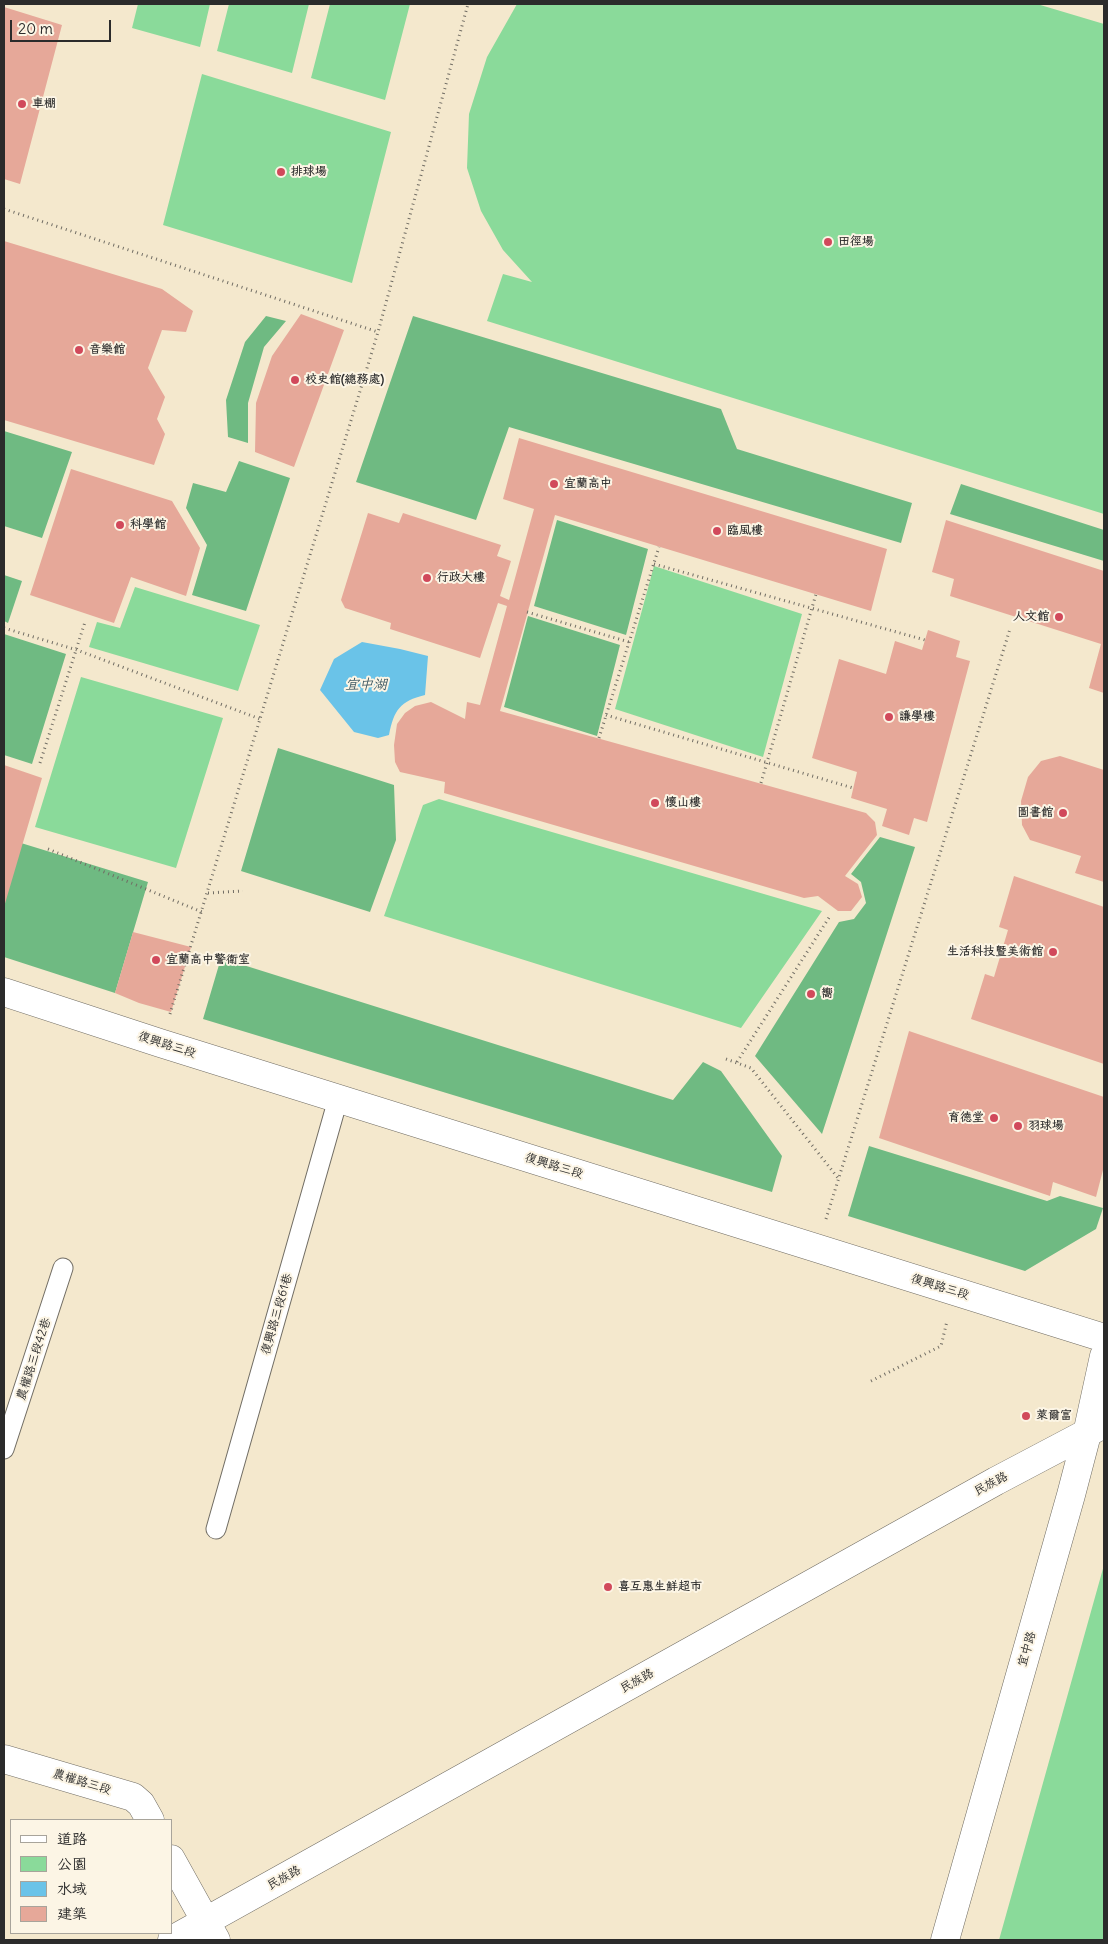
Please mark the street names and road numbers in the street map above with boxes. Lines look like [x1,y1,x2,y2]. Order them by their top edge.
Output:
street label: 復興路三段 [136,1029,198,1061]
street label: 復興路三段 [523,1150,585,1182]
street label: 復興路三段 [909,1271,971,1303]
street label: 復興路三段61巷 [259,1272,295,1356]
street label: 農權路三段42巷 [14,1316,54,1402]
street label: 民族路 [972,1469,1010,1499]
street label: 宜中路 [1015,1630,1039,1668]
street label: 民族路 [618,1666,656,1696]
street label: 農權路三段 [51,1766,113,1798]
street label: 民族路 [265,1863,303,1893]

